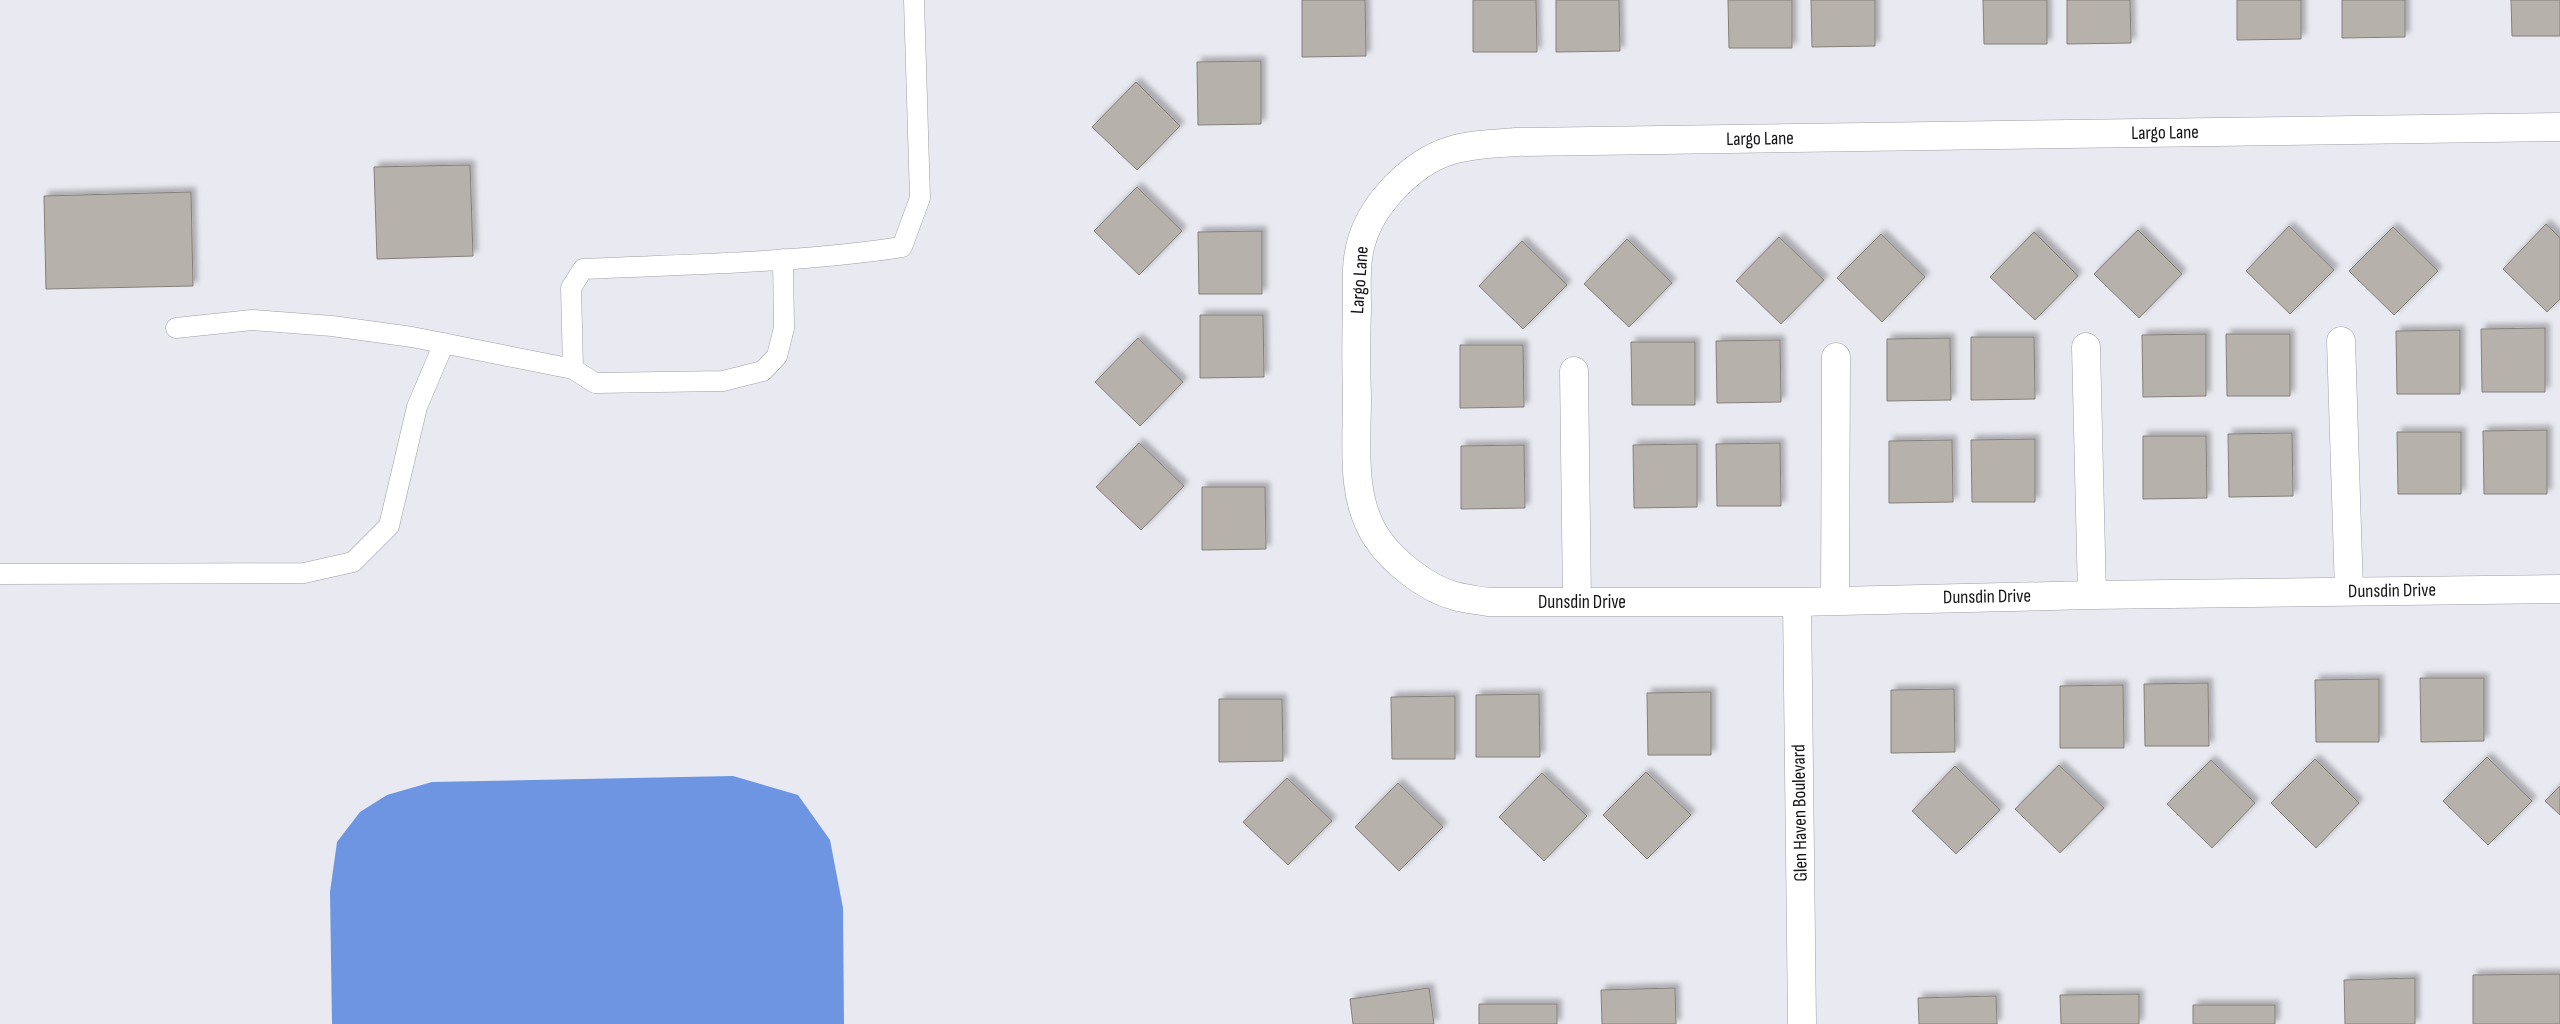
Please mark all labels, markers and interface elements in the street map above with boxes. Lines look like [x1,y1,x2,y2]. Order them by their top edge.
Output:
street label: Largo Lane [2131,121,2199,145]
street label: Largo Lane [1726,127,1794,151]
street label: Largo Lane [1346,245,1374,315]
street label: Dunsdin Drive [2348,579,2436,603]
street label: Dunsdin Drive [1943,585,2031,609]
street label: Dunsdin Drive [1538,591,1626,614]
street label: Glen Haven Boulevard [1787,744,1813,882]

